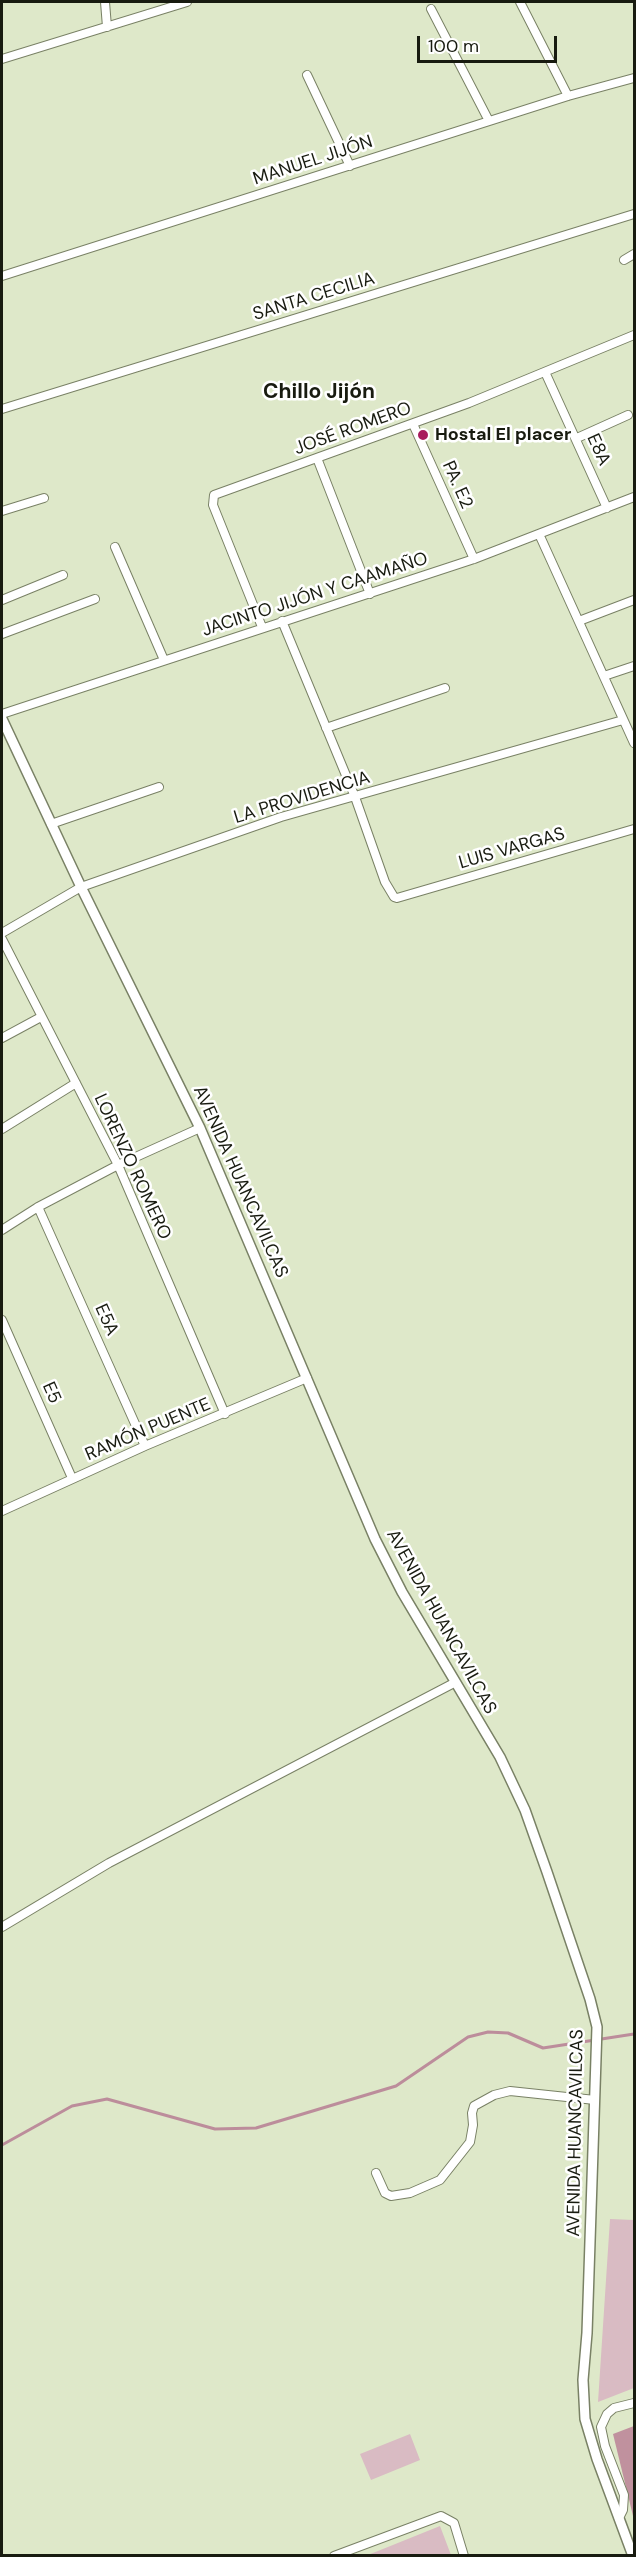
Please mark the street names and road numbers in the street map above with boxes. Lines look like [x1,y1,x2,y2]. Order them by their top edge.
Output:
street label: MANUEL JIJÓN [251,132,375,190]
street label: SANTA CECILIA [251,268,377,326]
street label: JOSÉ ROMERO [292,398,414,460]
street label: E8A [582,431,614,469]
street label: PA. E2 [437,458,477,512]
street label: JACINTO JIJÓN Y CAAMAÑO [199,548,431,642]
street label: LA PROVIDENCIA [231,767,373,829]
street label: LUIS VARGAS [457,824,567,874]
street label: AVENIDA HUANCAVILCAS [188,1083,292,1281]
street label: LORENZO ROMERO [89,1091,175,1243]
street label: E5A [90,1301,122,1339]
street label: E5 [37,1379,65,1407]
street label: RAMÓN PUENTE [82,1394,214,1466]
street label: AVENIDA HUANCAVILCAS [381,1526,501,1718]
street label: AVENIDA HUANCAVILCAS [563,2029,589,2237]

